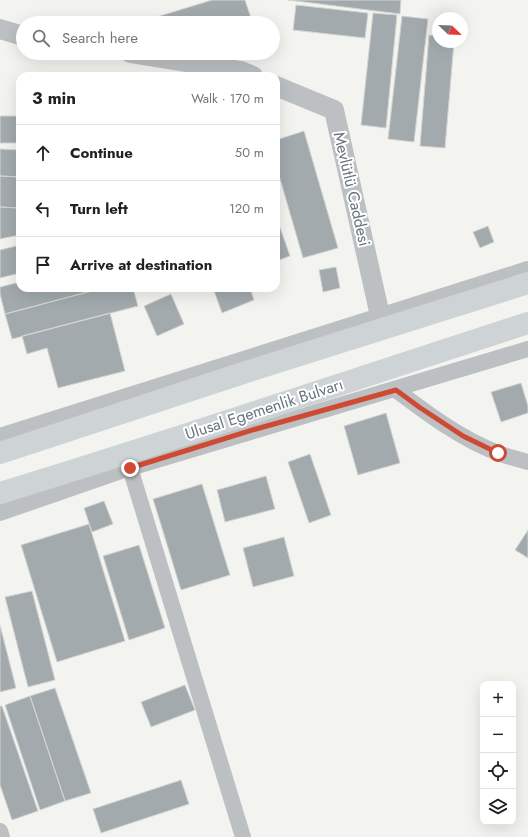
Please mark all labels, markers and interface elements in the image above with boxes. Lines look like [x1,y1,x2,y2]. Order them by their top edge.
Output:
north arrow [432,12,468,48]
search box [16,16,280,60]
icon: search [30,27,52,49]
text: Search here [62,27,138,49]
text: 3 min [32,86,76,110]
text: Walk · 170 m [191,89,264,108]
street label: Mevlütlü Caddesi [328,130,376,248]
icon: ahead [32,142,54,164]
text: Continue [70,142,133,164]
text: 50 m [235,143,264,162]
icon: left [32,198,54,220]
text: Turn left [70,198,128,220]
text: 120 m [229,199,264,218]
icon: arrive [32,254,54,276]
text: Arrive at destination [70,254,212,276]
street label: Ulusal Egemenlik Bulvarı [182,373,346,445]
route start [489,444,507,462]
route end [121,459,139,477]
map controls [480,681,516,825]
button: + [480,681,516,717]
button: − [480,717,516,753]
button: locate [480,753,516,789]
button: layers [480,789,516,825]

